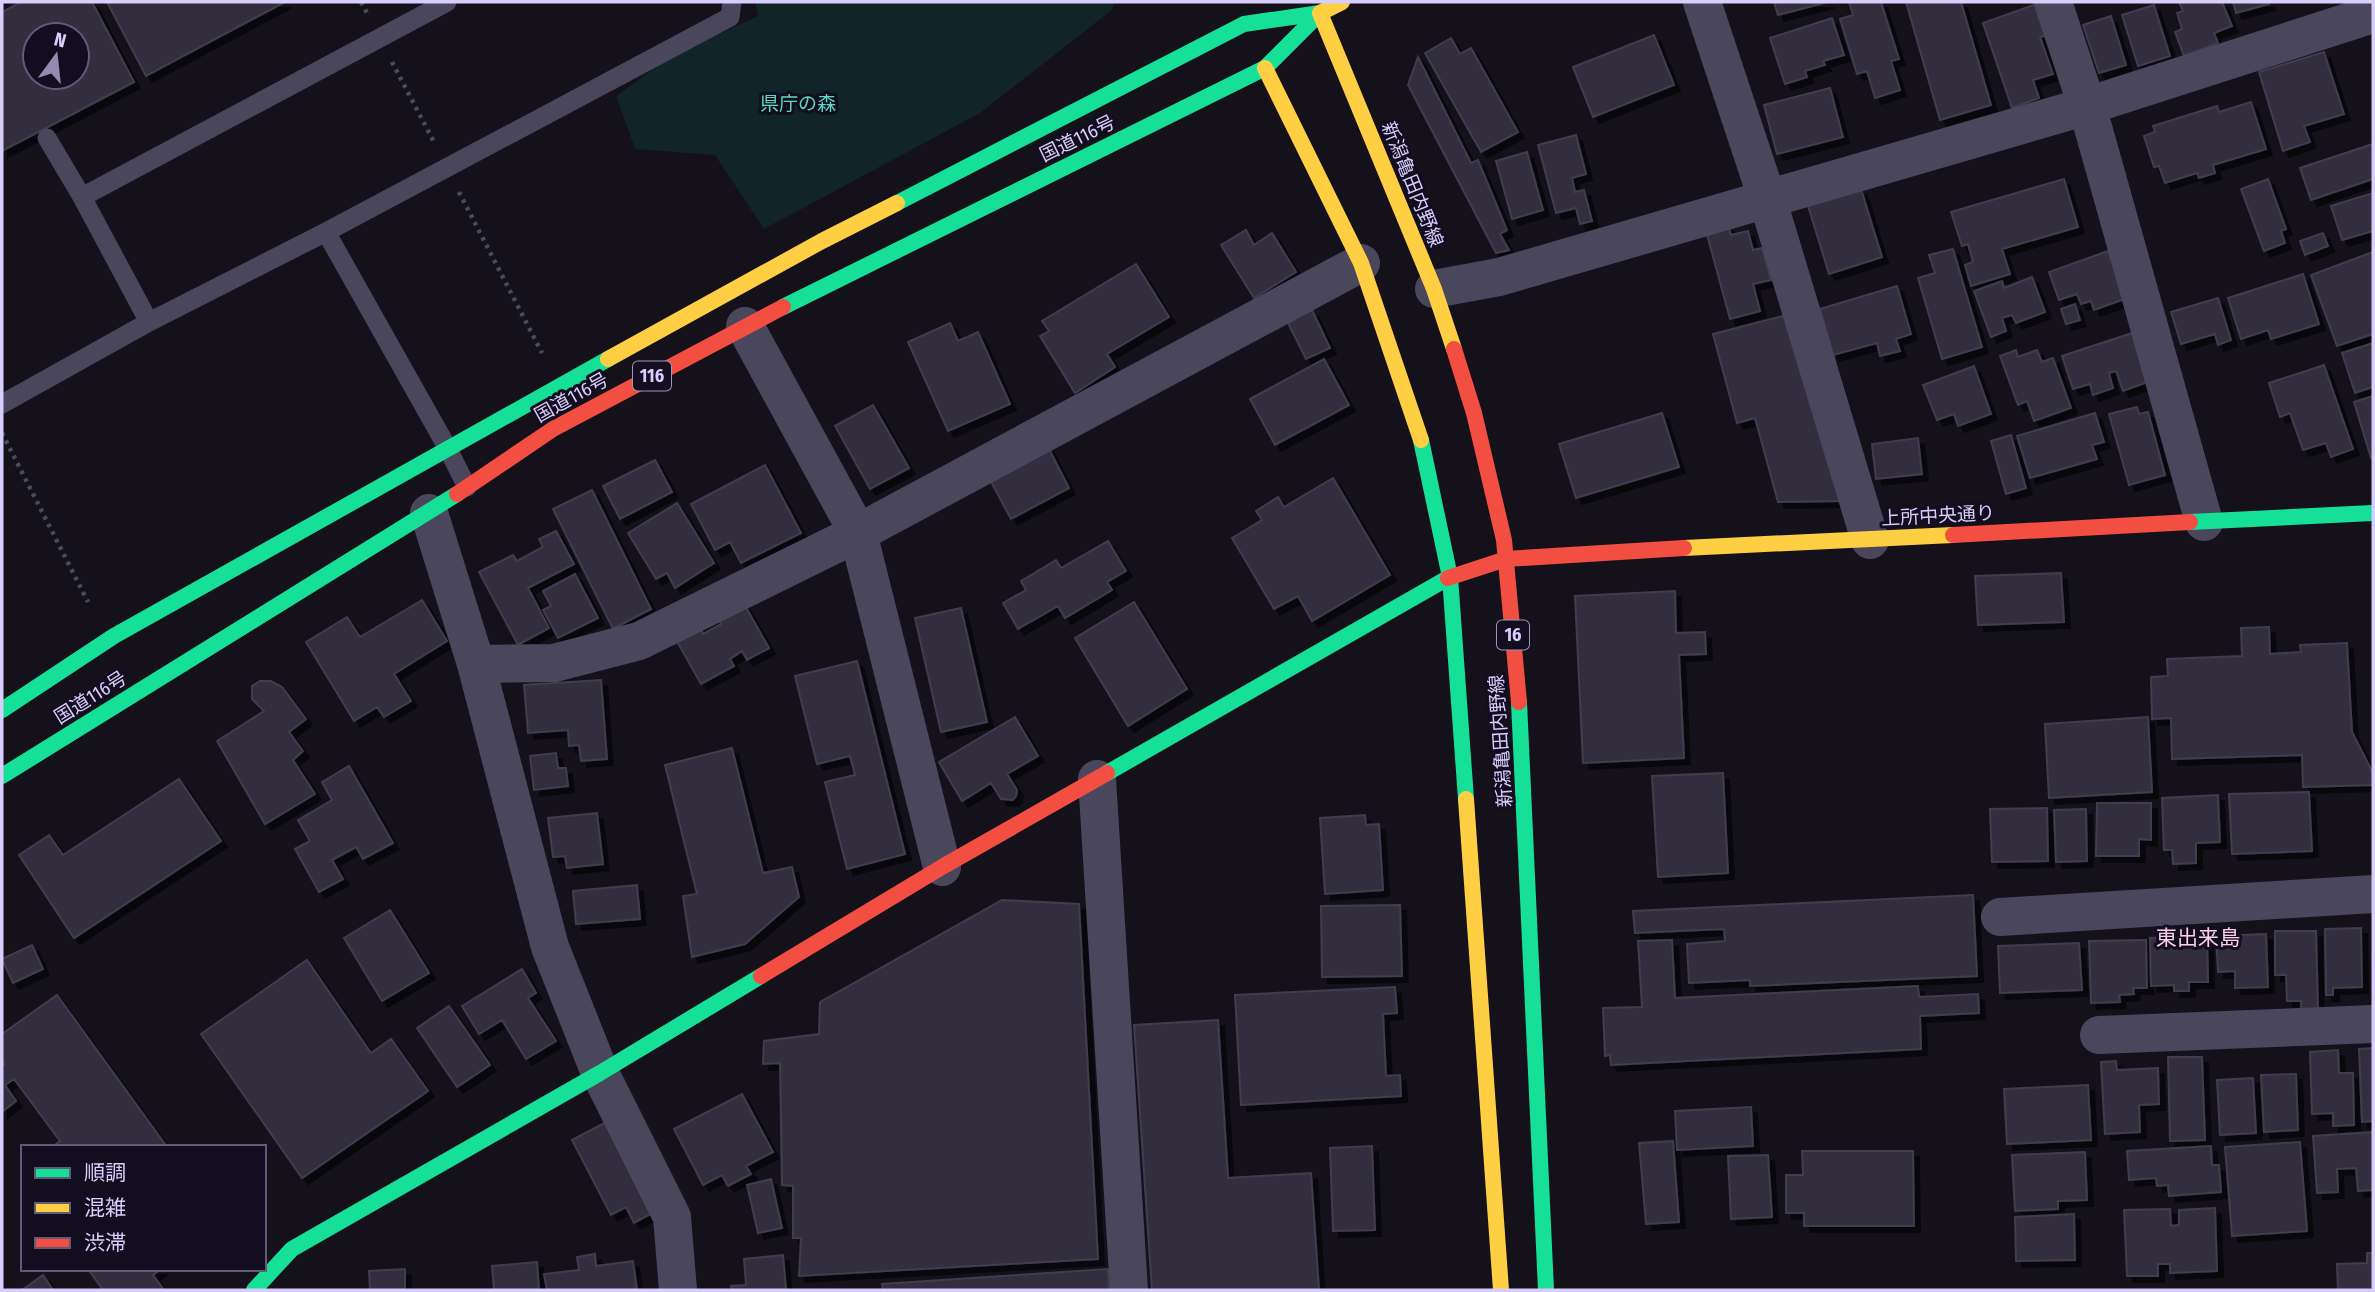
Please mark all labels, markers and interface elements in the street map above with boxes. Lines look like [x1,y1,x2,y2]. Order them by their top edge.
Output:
north arrow [21,21,91,91]
text: N [52,27,69,53]
park label: 県庁の森 [760,92,836,115]
street label: 国道116号 [1036,110,1119,167]
street label: 新潟亀田内野線 [1377,118,1448,250]
road number: 116 [633,362,671,390]
street label: 国道116号 [530,368,612,427]
street label: 上所中央通り [1880,501,1996,530]
road number: 16 [1497,620,1529,650]
street label: 国道116号 [50,666,131,729]
street label: 新潟亀田内野線 [1484,674,1517,808]
district label: 東出来島 [2156,925,2240,951]
legend [21,1145,266,1271]
text: 順調 [84,1160,126,1186]
text: 混雑 [84,1195,126,1221]
text: 渋滞 [84,1230,126,1256]

